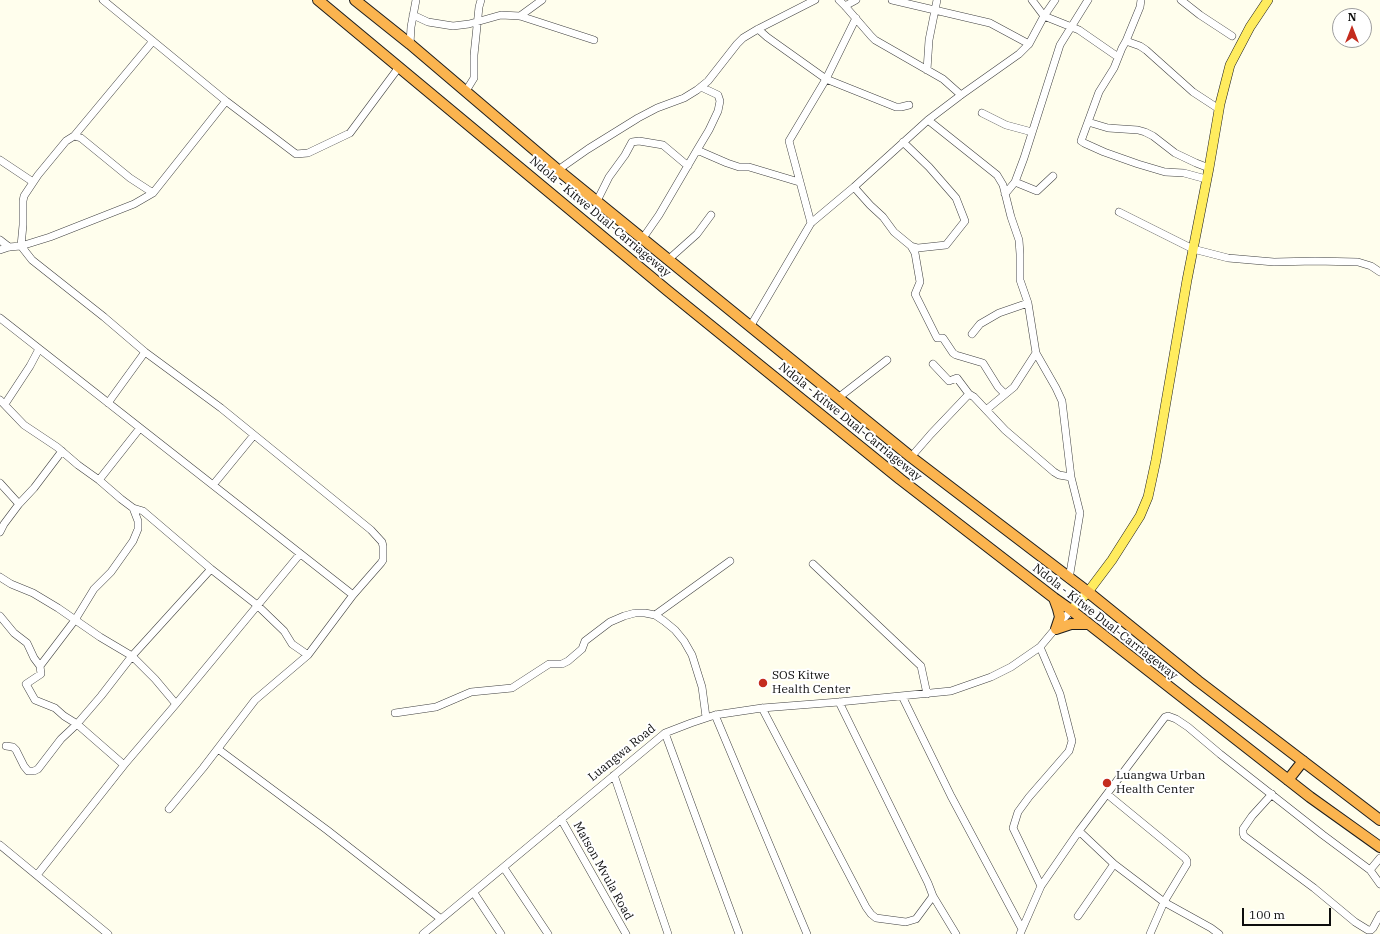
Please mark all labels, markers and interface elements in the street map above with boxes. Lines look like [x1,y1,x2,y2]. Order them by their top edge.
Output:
north arrow [1332,8,1372,48]
text: N [1348,10,1356,24]
street label: Ndola - Kitwe Dual-Carriageway [526,154,674,280]
street label: Ndola - Kitwe Dual-Carriageway [776,360,924,484]
street label: Ndola - Kitwe Dual-Carriageway [1030,561,1180,683]
place label: SOS Kitwe Health Center [772,669,850,697]
marker: SOS Kitwe Health Center [757,677,769,689]
street label: Luangwa Road [585,721,659,785]
place label: Luangwa Urban Health Center [1116,769,1205,797]
marker: Luangwa Urban Health Center [1101,777,1113,789]
street label: Matson Mvula Road [570,819,636,923]
scale bar [1244,900,1333,926]
text: 100 m [1249,907,1285,922]

